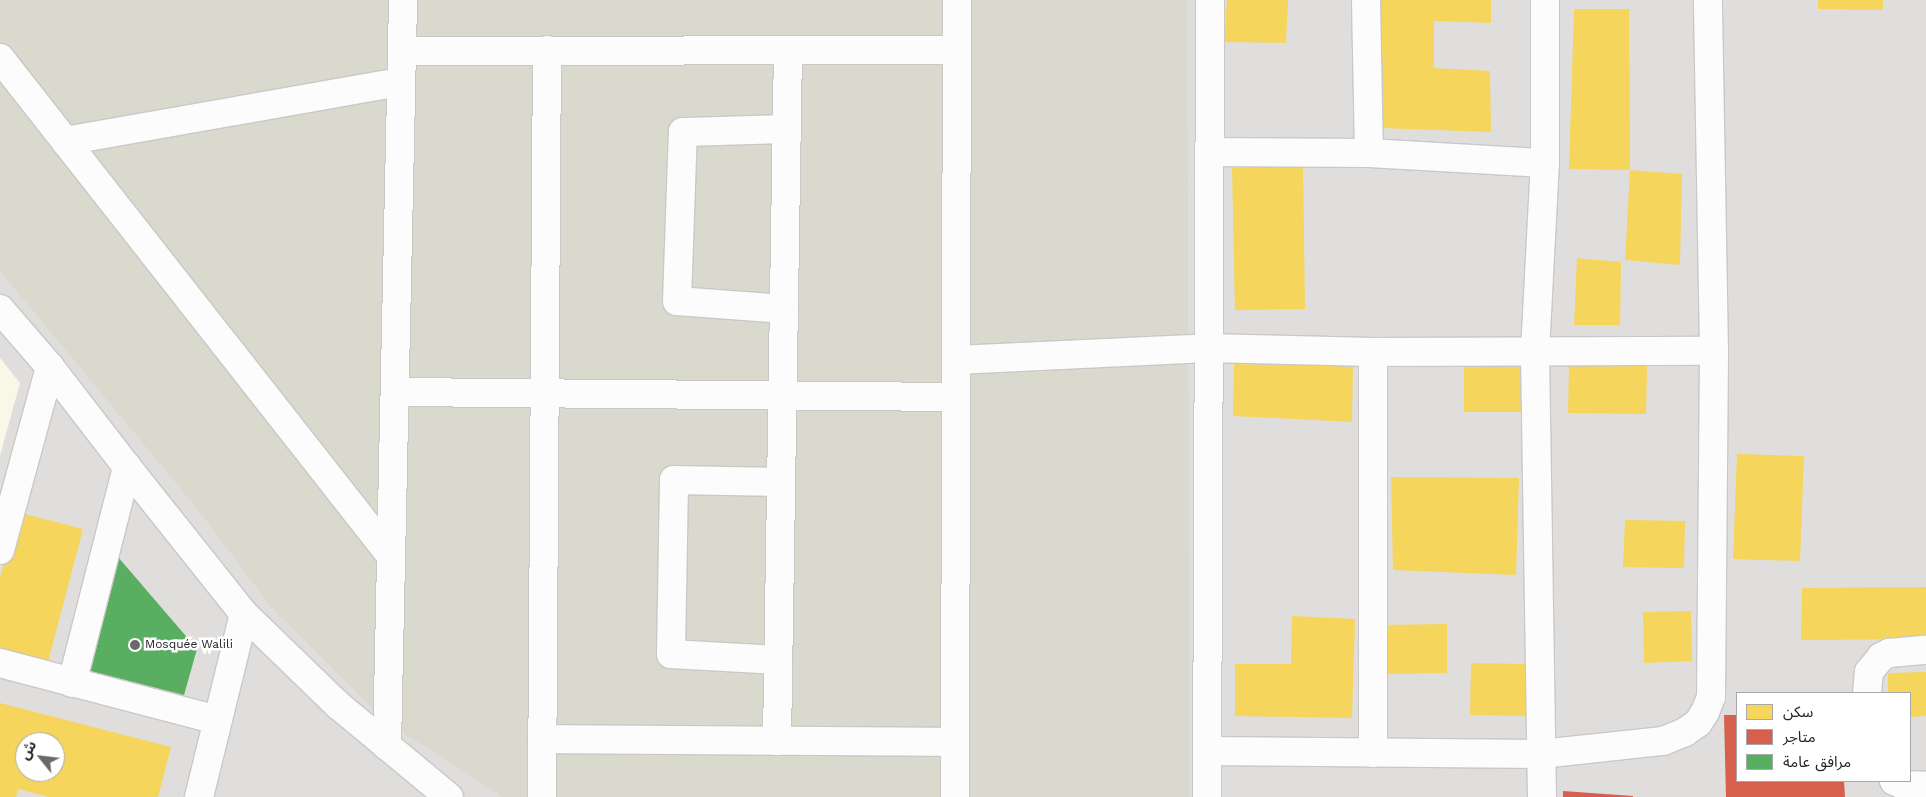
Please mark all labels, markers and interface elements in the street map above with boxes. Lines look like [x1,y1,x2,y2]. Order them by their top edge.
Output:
place label: Mosquée Walili [145,638,233,652]
marker: Mosquée Walili [129,639,141,651]
legend [1736,692,1911,782]
text: سكن [1783,703,1813,721]
text: متاجر [1783,728,1816,746]
north arrow [15,732,65,782]
text: ش [16,738,39,762]
text: مرافق عامة [1783,753,1851,771]

